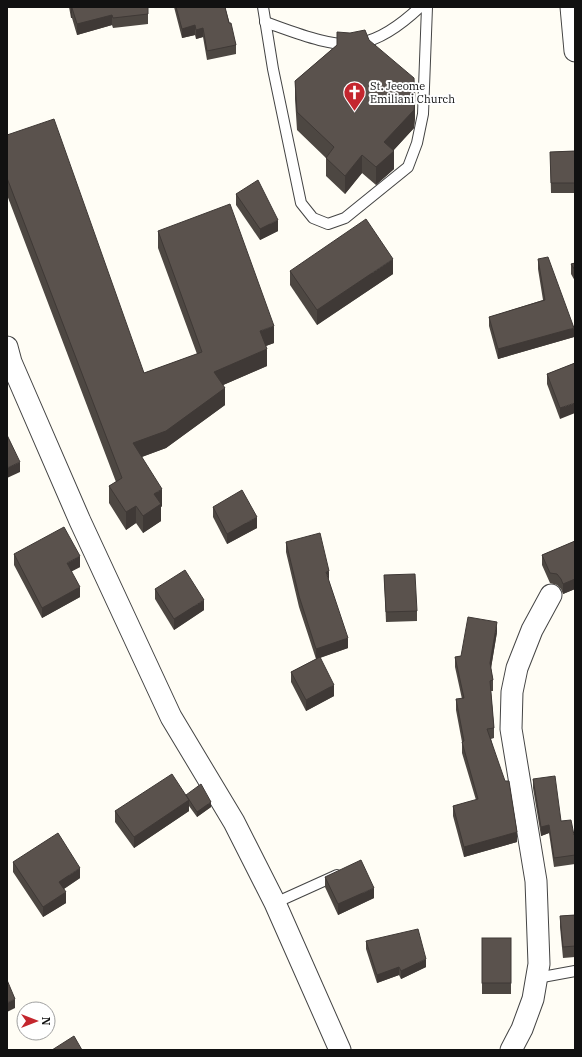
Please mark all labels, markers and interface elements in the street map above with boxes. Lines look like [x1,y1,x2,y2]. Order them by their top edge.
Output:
church icon: St. Jeeome Emiliani Church [342,79,368,112]
place label: St. Jeeome Emiliani Church [370,79,455,106]
north arrow [16,1001,56,1041]
text: N [39,1017,53,1026]

